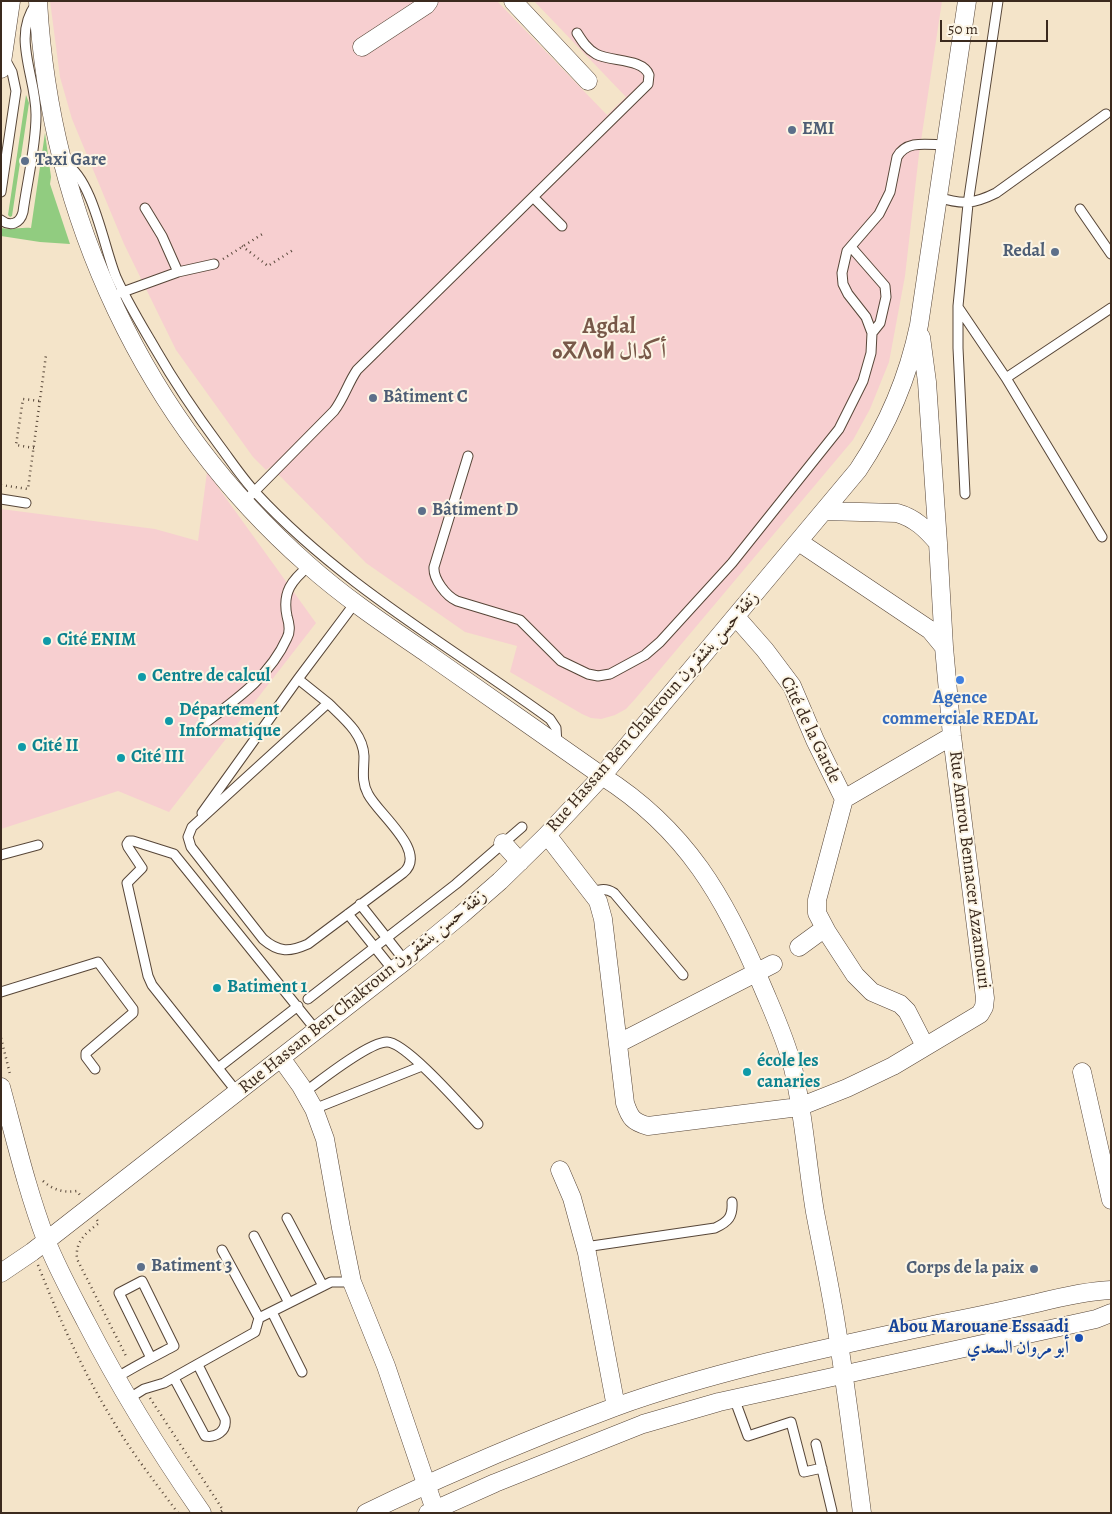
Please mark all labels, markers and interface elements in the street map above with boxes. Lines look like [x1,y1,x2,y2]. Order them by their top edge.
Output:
scale bar [942,10,1050,42]
text: 50 m [948,19,978,39]
place label: EMI [802,119,834,141]
marker: EMI [786,124,798,136]
place label: Taxi Gare [35,150,106,172]
marker: Taxi Gare [19,155,31,167]
place label: Redal [1003,241,1045,263]
marker: Redal [1049,246,1061,258]
district label: Agdal ⴰⴳⴷⴰⵍ أكدال [552,315,666,366]
place label: Bâtiment C [383,387,468,409]
marker: Bâtiment C [367,392,379,404]
place label: Bâtiment D [432,500,518,522]
marker: Bâtiment D [416,505,428,517]
street label: Rue Hassan Ben Chakroun زنقة حسن بنشقرون [542,587,764,837]
place label: Cité ENIM [57,630,136,652]
marker: Cité ENIM [41,635,53,647]
place label: Centre de calcul [152,666,270,688]
marker: Centre de calcul [136,671,148,683]
street label: Cité de la Garde [775,673,845,787]
marker: Agence commerciale REDAL [954,674,966,686]
place label: Agence commerciale REDAL [882,688,1038,731]
place label: Département Informatique [179,700,281,742]
marker: Département Informatique [163,715,175,727]
place label: Cité II [32,736,79,758]
marker: Cité II [16,741,28,753]
place label: Cité III [131,747,184,769]
street label: Rue Amrou Bennacer Azzamouri [944,750,994,990]
marker: Cité III [115,752,127,764]
street label: Rue Hassan Ben Chakroun زنقة حسن بنشقرون [235,885,491,1099]
place label: Batiment 1 [227,977,307,999]
marker: Batiment 1 [211,982,223,994]
place label: école les canaries [757,1051,820,1094]
marker: école les canaries [741,1066,753,1078]
place label: Batiment 3 [151,1256,233,1278]
place label: Corps de la paix [906,1258,1024,1280]
marker: Batiment 3 [135,1261,147,1273]
marker: Corps de la paix [1028,1263,1040,1275]
place label: Abou Marouane Essaadi أبو مروان السعدي [888,1317,1069,1360]
marker: Abou Marouane Essaadi أبو مروان السعدي [1073,1332,1085,1344]

